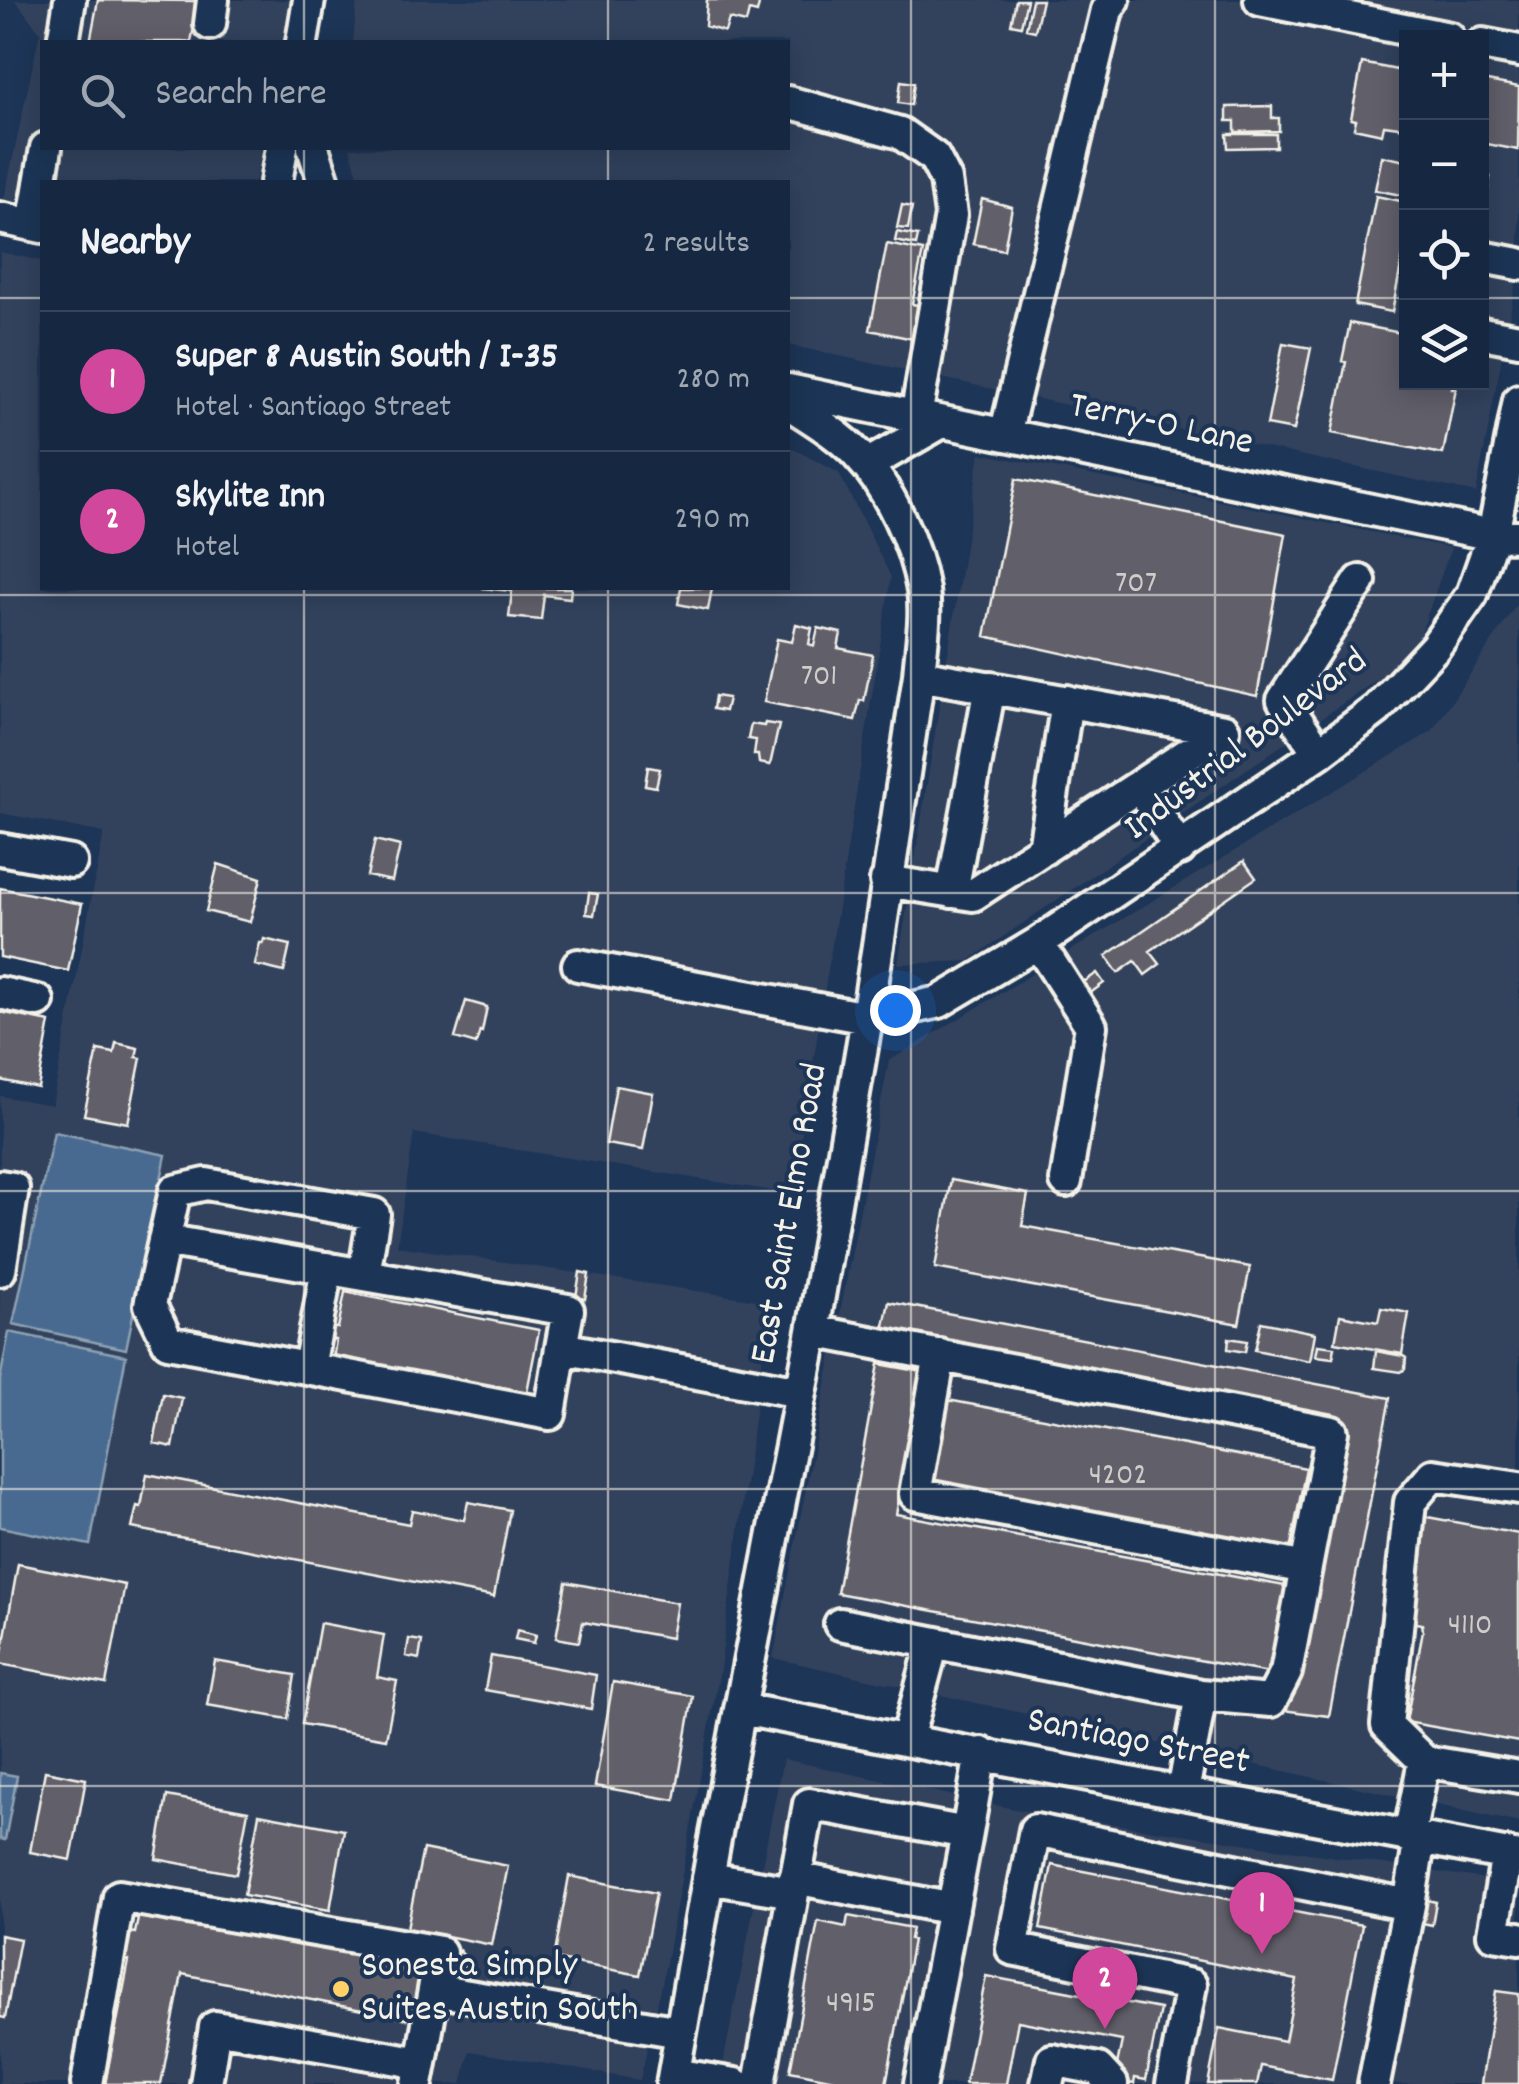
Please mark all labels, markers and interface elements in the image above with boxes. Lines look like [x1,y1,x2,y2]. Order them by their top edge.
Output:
map controls [1399,30,1489,390]
button: + [1399,30,1489,120]
search box [40,40,790,150]
icon: search [75,68,130,123]
text: Search here [155,68,327,123]
button: − [1399,120,1489,210]
button: locate [1399,210,1489,300]
text: Nearby [80,215,190,275]
text: 2 results [643,222,750,268]
button: layers [1399,300,1489,390]
text: Super 8 Austin South / I-35 [175,331,558,386]
text: 1 [109,358,116,404]
text: 280 m [676,358,750,404]
street label: Terry-O Lane [1064,380,1258,472]
text: Hotel · Santiago Street [175,386,451,432]
text: Skylite Inn [175,471,325,526]
text: 2 [106,498,119,544]
text: 290 m [675,498,750,544]
text: Hotel [175,526,239,572]
house number: 707 [1115,562,1157,608]
street label: Industrial Boulevard [1114,636,1380,856]
house number: 701 [801,655,837,701]
your location [870,985,921,1036]
street label: East Saint Elmo Road [737,1059,845,1369]
house number: 4202 [1089,1454,1147,1500]
house number: 4110 [1448,1604,1492,1650]
street label: Santiago Street [1022,1694,1254,1792]
pin: 1 [1230,1872,1294,1954]
place label: Sonesta Simply Suites Austin South [361,1940,638,2039]
pin: 2 [1072,1946,1138,2029]
marker: Sonesta Simply Suites Austin South [330,1978,352,2000]
house number: 4915 [826,1982,876,2028]

